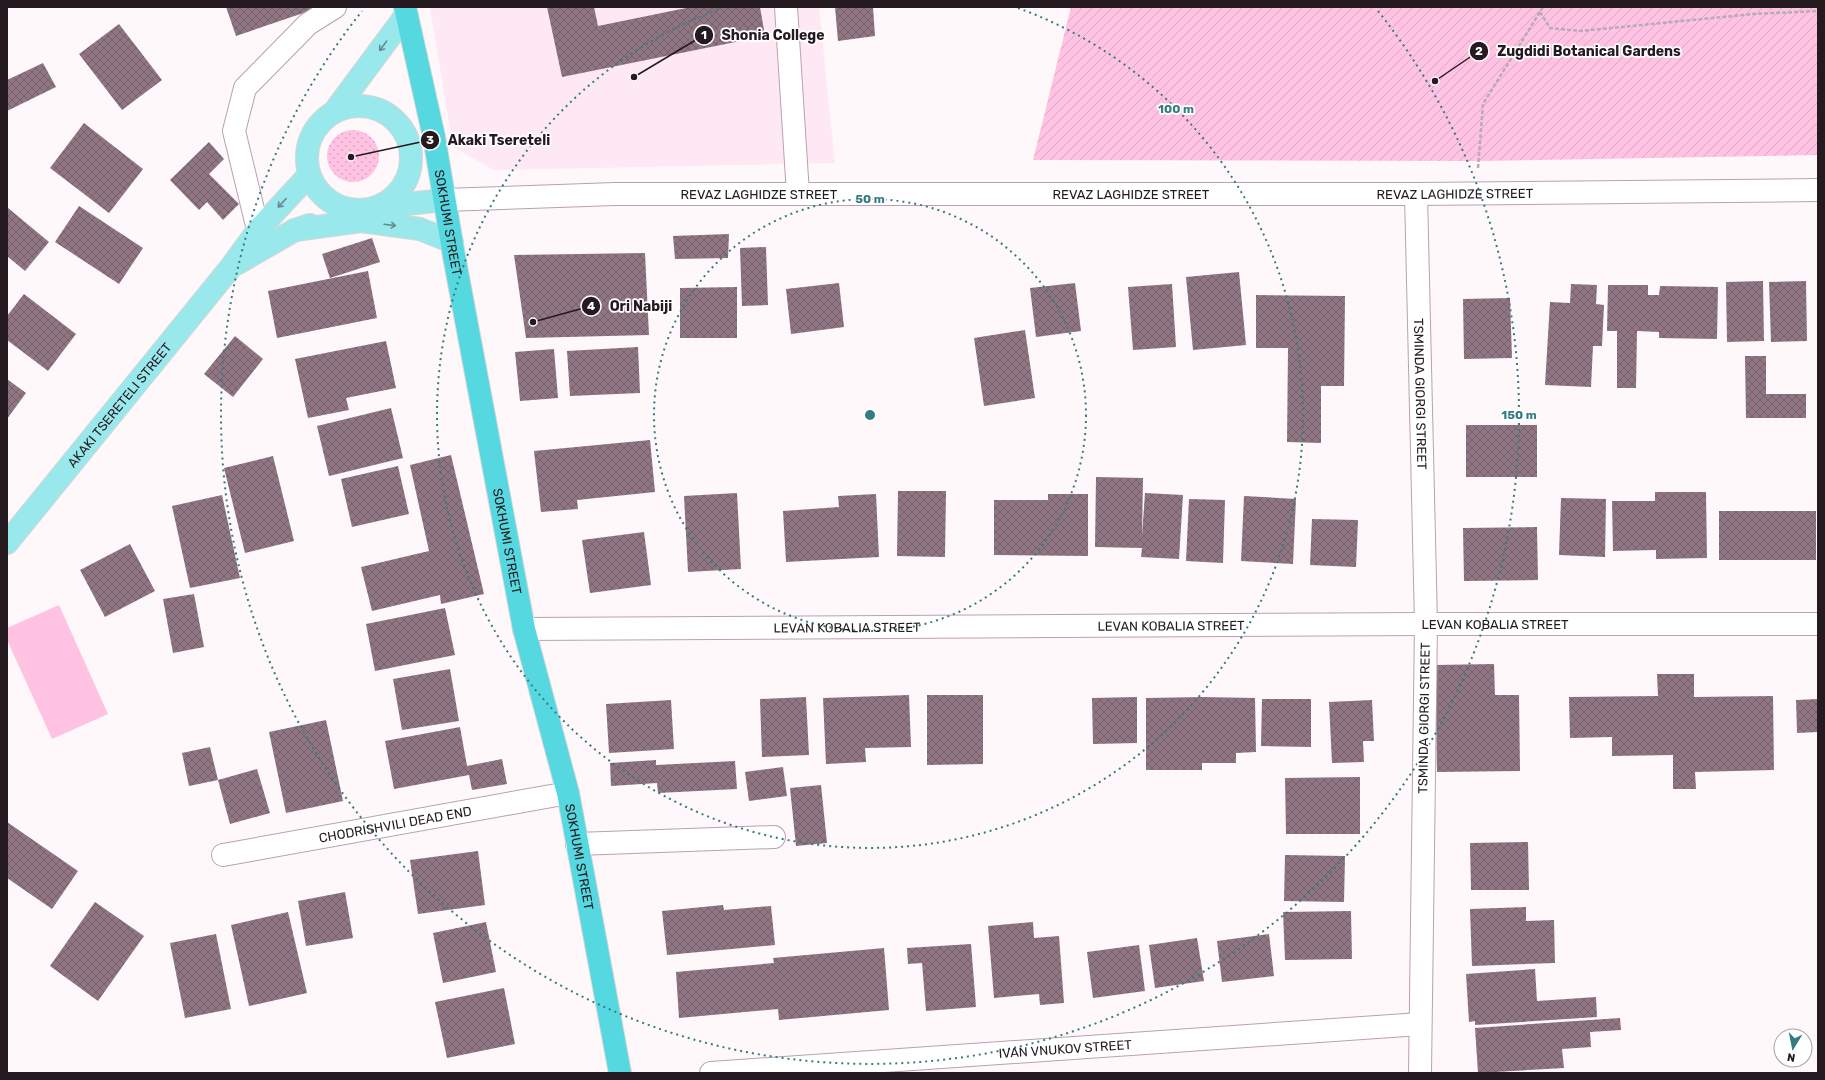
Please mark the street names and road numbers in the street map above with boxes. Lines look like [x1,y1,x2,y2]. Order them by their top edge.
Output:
street label: SOKHUMI STREET [432,168,465,277]
street label: REVAZ LAGHIDZE STREET [1377,185,1534,202]
street label: REVAZ LAGHIDZE STREET [681,187,838,202]
street label: REVAZ LAGHIDZE STREET [1053,187,1210,202]
street label: TSMINDA GIORGI STREET [1411,318,1430,470]
street label: AKAKI TSERETELI STREET [64,339,175,470]
street label: SOKHUMI STREET [490,487,525,596]
street label: LEVAN KOBALIA STREET [1421,616,1569,632]
street label: LEVAN KOBALIA STREET [1097,618,1245,633]
street label: LEVAN KOBALIA STREET [773,619,921,635]
street label: TSMINDA GIORGI STREET [1415,642,1433,794]
street label: SOKHUMI STREET [563,802,597,911]
street label: CHODRISHVILI DEAD END [318,803,473,845]
street label: IVAN VNUKOV STREET [998,1036,1133,1061]

